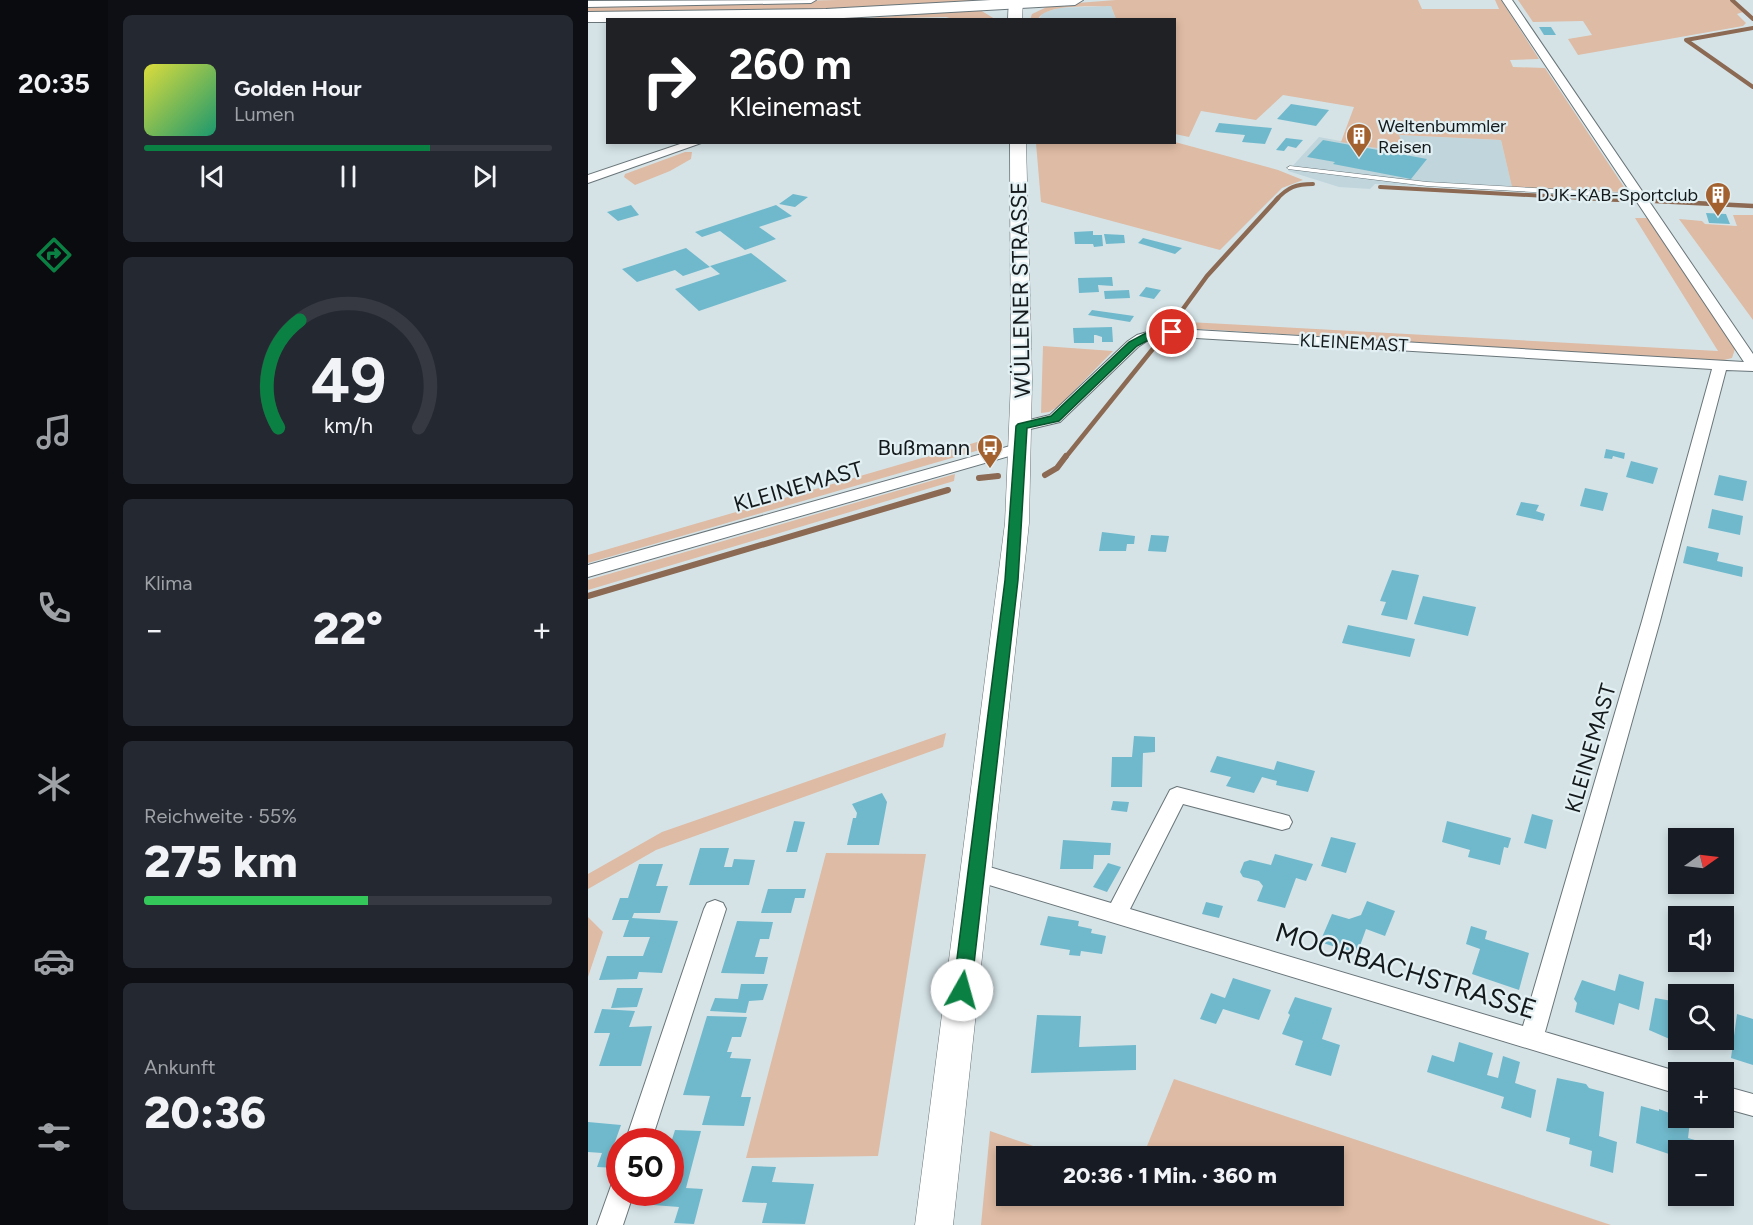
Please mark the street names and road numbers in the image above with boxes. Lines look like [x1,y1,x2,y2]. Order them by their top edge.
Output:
street label: WÜLLENER STRASSE [1005,182,1036,398]
street label: KLEINEMAST [1299,329,1409,357]
street label: KLEINEMAST [730,455,866,518]
street label: KLEINEMAST [1559,680,1622,816]
street label: MOORBACHSTRASSE [1272,915,1541,1026]

